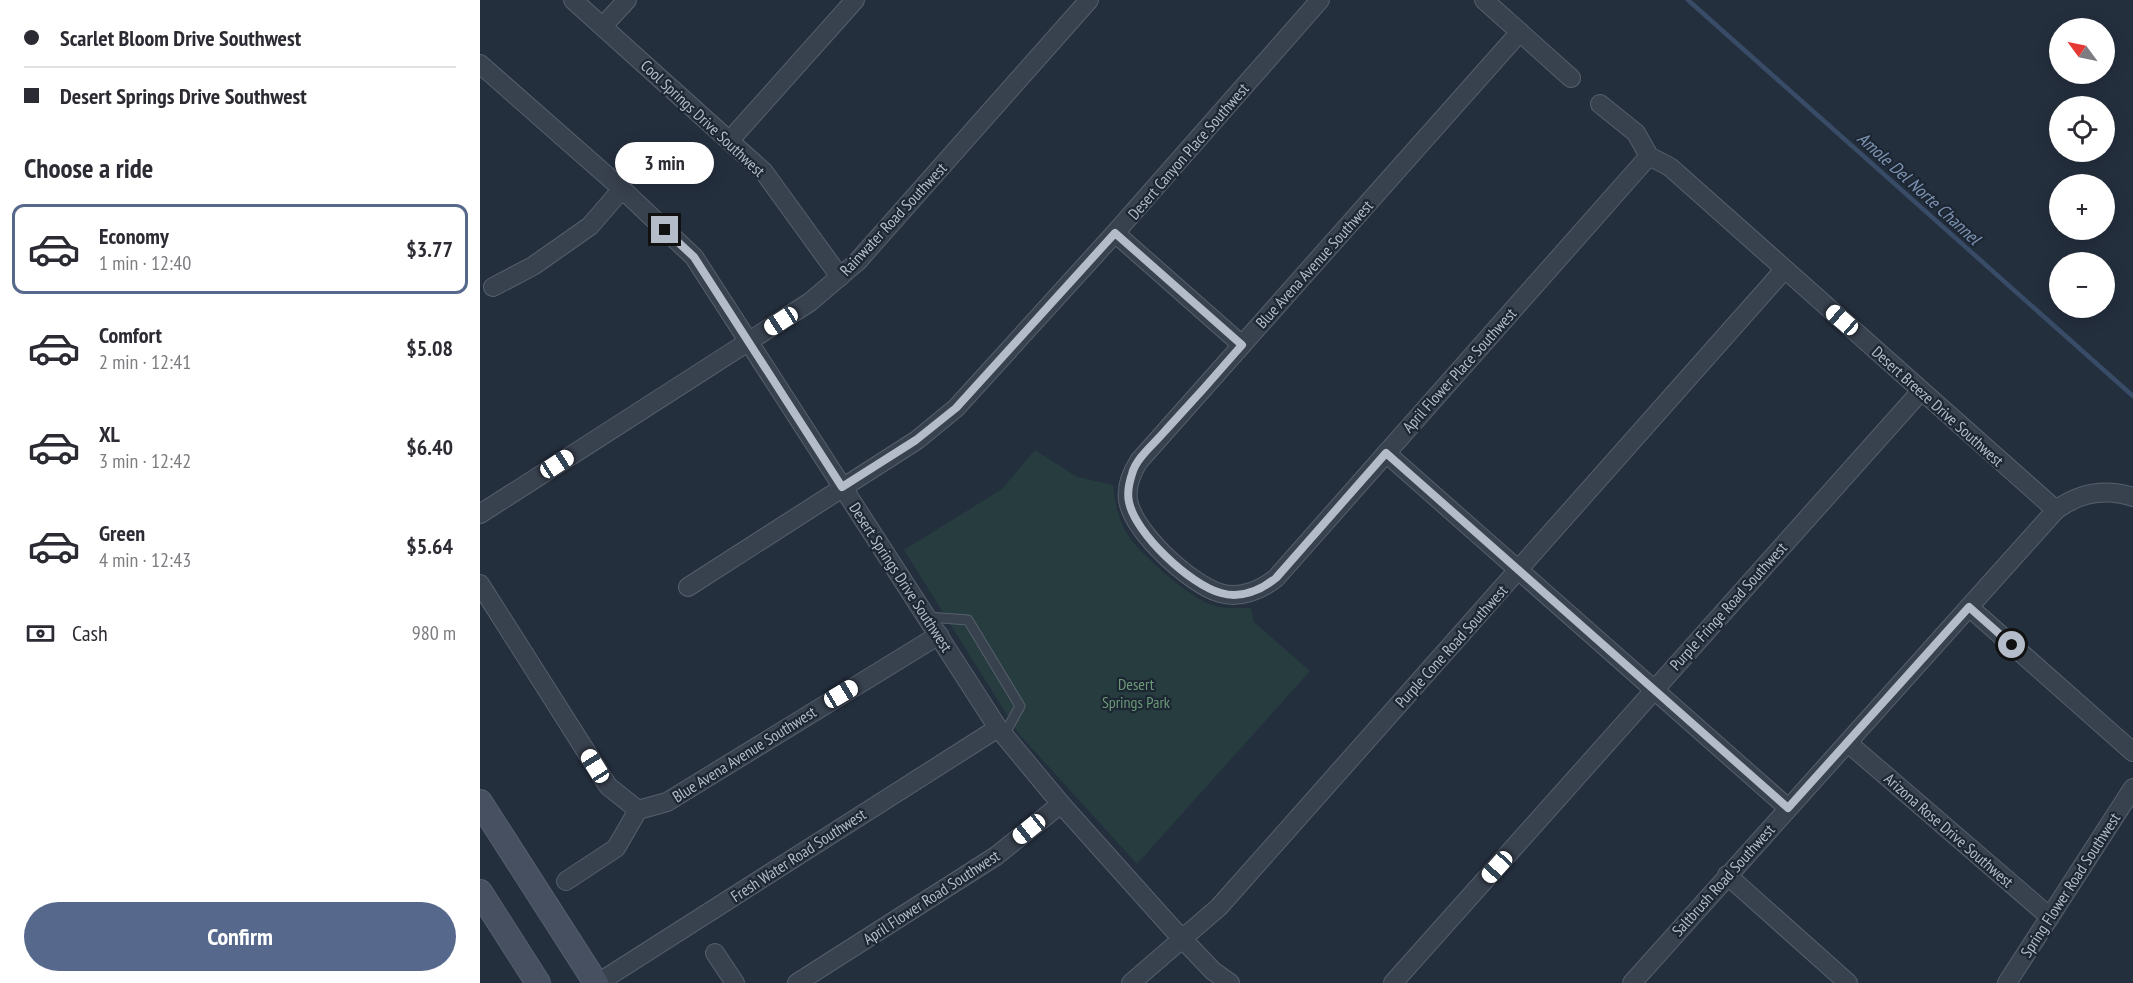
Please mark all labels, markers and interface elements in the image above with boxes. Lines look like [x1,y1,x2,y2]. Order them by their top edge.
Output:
north arrow [2049,18,2115,84]
map controls [2049,18,2115,318]
text: Scarlet Bloom Drive Southwest [60,24,301,52]
street label: Cool Springs Drive Southwest [637,55,770,181]
street label: Desert Canyon Place Southwest [1123,78,1253,223]
text: Desert Springs Drive Southwest [60,82,307,110]
button: locate [2049,96,2115,162]
water label: Amole Del Norte Channel [1853,127,1987,251]
callout: 3 min [616,143,714,185]
text: 3 min [644,150,685,176]
text: Choose a ride [24,151,153,185]
street label: Rainwater Road Southwest [835,158,951,280]
button: + [2049,174,2115,240]
street label: Blue Avena Avenue Southwest [1251,195,1377,332]
route end [651,216,678,243]
icon: car [27,222,81,276]
text: Economy [99,222,169,250]
text: $3.77 [406,235,453,263]
text: 1 min · 12:40 [99,250,191,276]
button: − [2049,252,2115,318]
car [1823,301,1861,339]
street label: April Flower Place Southwest [1398,303,1521,436]
car [761,304,801,338]
icon: car [27,321,81,375]
text: Comfort [99,321,162,349]
text: $5.08 [406,334,453,362]
street label: Desert Breeze Drive Southwest [1868,342,2008,471]
text: 2 min · 12:41 [99,349,191,375]
icon: car [27,420,81,474]
text: XL [99,420,120,448]
text: $6.40 [406,433,453,461]
car [537,447,577,481]
text: 3 min · 12:42 [99,448,191,474]
street label: Desert Springs Drive Southwest [845,498,957,656]
icon: car [27,519,81,573]
text: Green [99,519,145,547]
text: $5.64 [406,532,453,560]
street label: Purple Fringe Road Southwest [1665,537,1791,674]
text: 4 min · 12:43 [99,547,191,573]
street label: Purple Cone Road Southwest [1391,580,1512,711]
icon: cash [24,617,57,650]
text: Cash [72,619,108,647]
text: 980 m [412,620,456,646]
route start [1998,631,2025,658]
park label: Desert Springs Park [1102,674,1171,712]
car [821,677,861,711]
street label: Blue Avena Avenue Southwest [668,701,820,806]
car [578,746,612,786]
street label: Arizona Rose Drive Southwest [1880,769,2018,892]
street label: Fresh Water Road Southwest [727,804,870,906]
street label: Spring Flower Road Southwest [2016,808,2125,961]
car [1009,811,1049,847]
street label: Saltbrush Road Southwest [1667,819,1779,940]
street label: April Flower Road Southwest [859,845,1004,949]
car [1478,848,1516,886]
button: Confirm [24,902,456,971]

